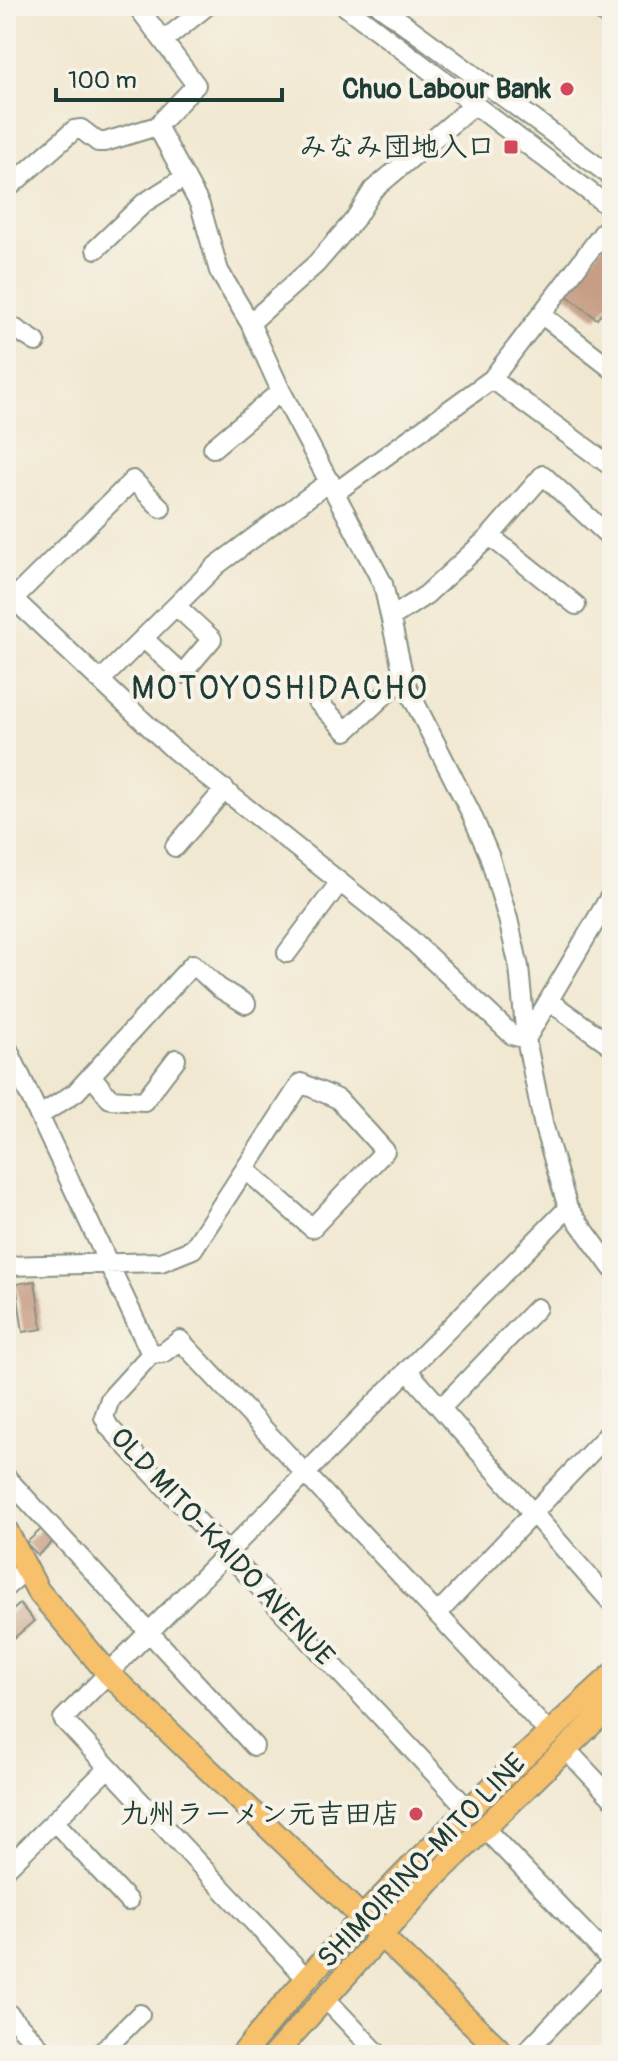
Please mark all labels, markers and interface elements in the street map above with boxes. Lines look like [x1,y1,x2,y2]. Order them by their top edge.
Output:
scale bar [56,52,282,102]
text: 100 m [68,66,137,95]
place label: Chuo Labour Bank [342,72,551,107]
marker: Chuo Labour Bank [558,80,576,98]
place label: みなみ団地入口 [299,130,495,165]
marker: みなみ団地入口 [502,138,520,156]
district label: MOTOYOSHIDACHO [131,669,429,709]
street label: OLD MITO-KAIDO AVENUE [102,1420,342,1674]
street label: SHIMOIRINO-MITO LINE [310,1746,534,1976]
place label: 九州ラーメン元吉田店 [120,1797,400,1832]
marker: 九州ラーメン元吉田店 [407,1805,425,1823]

